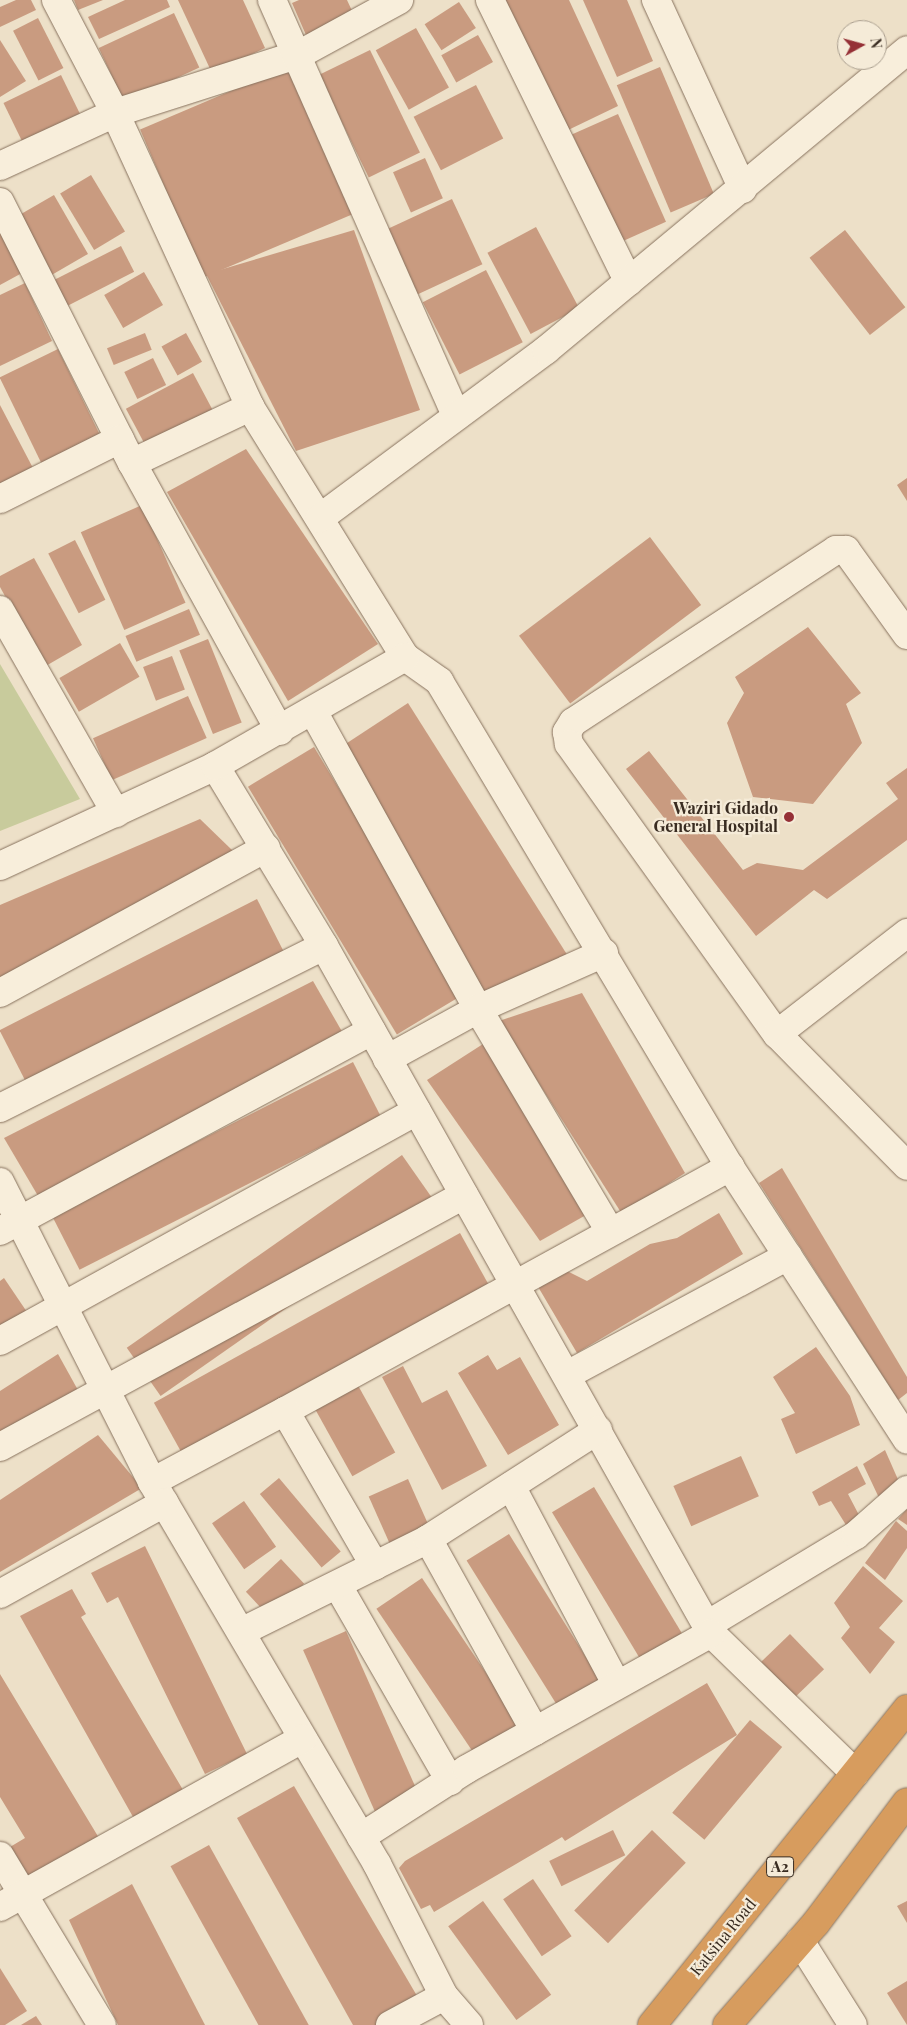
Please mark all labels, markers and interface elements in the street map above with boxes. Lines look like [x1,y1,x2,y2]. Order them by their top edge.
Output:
north arrow [837,20,887,70]
text: N [866,37,886,49]
place label: Waziri Gidado General Hospital [654,798,778,836]
marker: Waziri Gidado General Hospital [782,810,796,824]
road number: A2 [765,1854,795,1880]
street label: Katsina Road [686,1894,760,1980]

